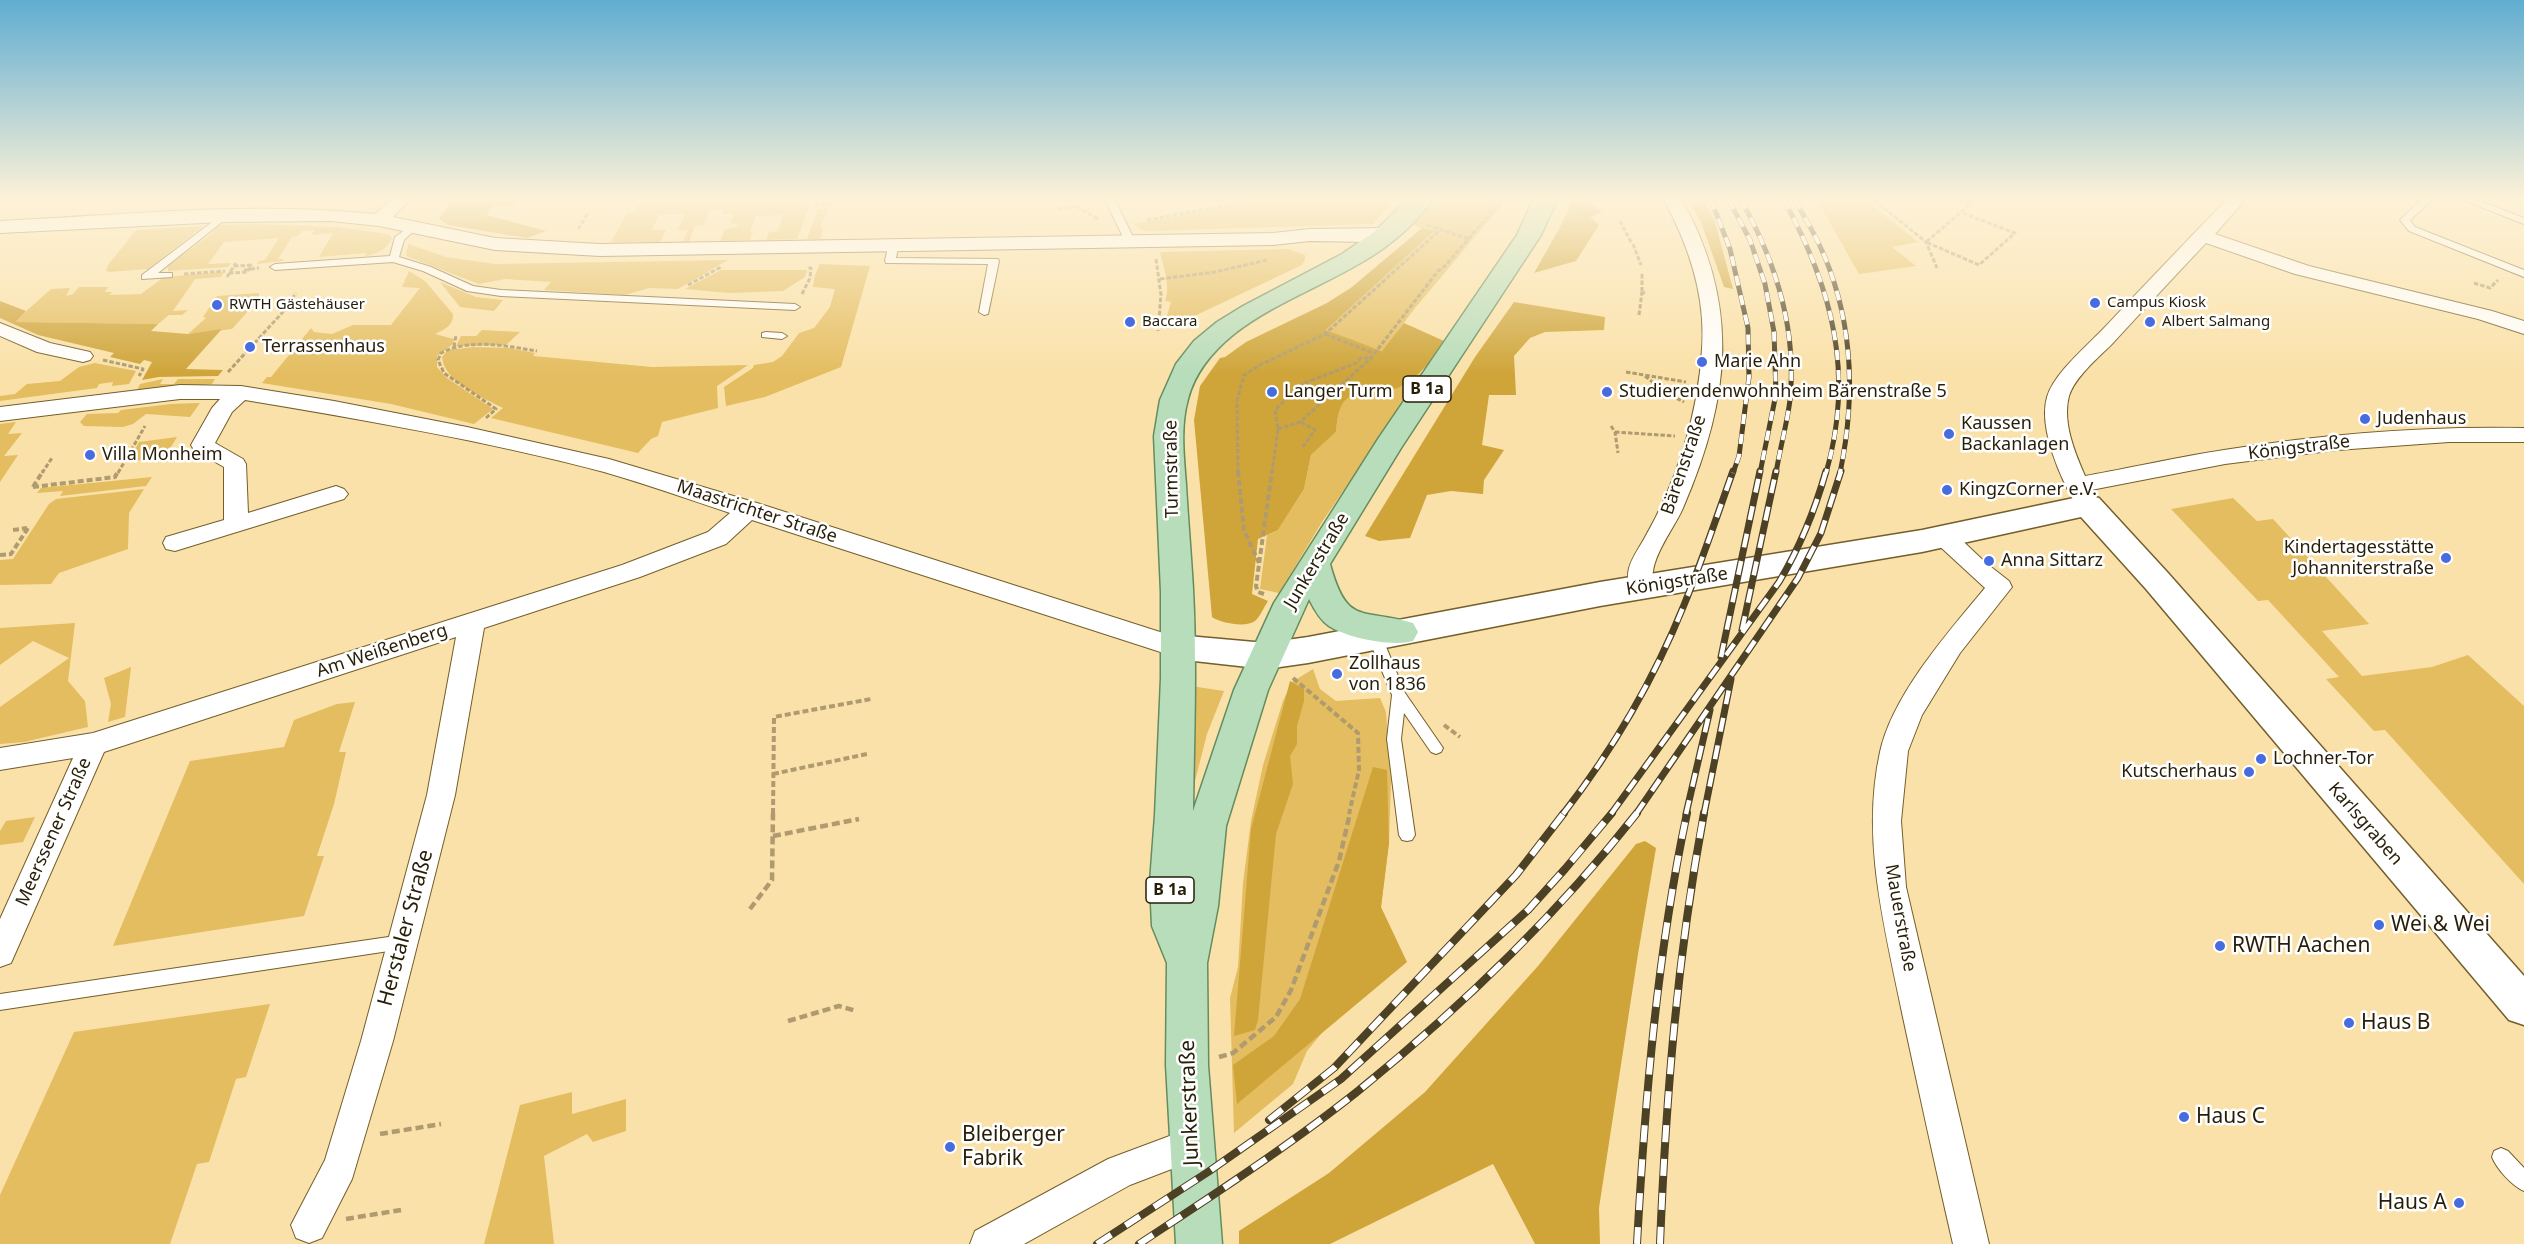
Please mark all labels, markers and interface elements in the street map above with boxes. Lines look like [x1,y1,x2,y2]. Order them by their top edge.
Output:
place label: Campus Kiosk [2107,294,2206,312]
place label: RWTH Gästehäuser [229,296,365,314]
marker: Campus Kiosk [2088,296,2102,310]
marker: RWTH Gästehäuser [210,298,224,312]
place label: Baccara [1142,313,1197,331]
place label: Albert Salmang [2162,313,2270,331]
marker: Baccara [1123,315,1137,329]
marker: Albert Salmang [2143,315,2157,329]
place label: Terrassenhaus [262,336,385,358]
marker: Terrassenhaus [243,340,257,354]
place label: Marie Ahn [1714,351,1801,373]
marker: Marie Ahn [1695,355,1709,369]
road number: B 1a [1403,376,1451,402]
place label: Langer Turm [1284,381,1392,403]
place label: Studierendenwohnheim Bärenstraße 5 [1619,381,1947,403]
marker: Langer Turm [1265,385,1279,399]
marker: Studierendenwohnheim Bärenstraße 5 [1600,385,1614,399]
place label: Judenhaus [2377,408,2466,430]
street label: Bärenstraße [1657,412,1711,518]
marker: Judenhaus [2358,412,2372,426]
place label: Kaussen Backanlagen [1961,413,2069,456]
street label: Turmstraße [1160,420,1184,518]
marker: Kaussen Backanlagen [1942,427,1956,441]
street label: Königstraße [2247,431,2351,465]
place label: Villa Monheim [102,444,223,466]
marker: Villa Monheim [83,448,97,462]
street label: Maastrichter Straße [674,476,840,548]
place label: KingzCorner e.V. [1959,479,2097,501]
marker: KingzCorner e.V. [1940,483,1954,497]
street label: Junkerstraße [1280,509,1354,613]
place label: Kindertagesstätte Johanniterstraße [2284,537,2434,580]
place label: Anna Sittarz [2001,550,2103,572]
marker: Kindertagesstätte Johanniterstraße [2439,551,2453,565]
marker: Anna Sittarz [1982,554,1996,568]
street label: Königstraße [1625,563,1729,601]
street label: Am Weißenberg [314,620,450,682]
place label: Zollhaus von 1836 [1349,653,1426,696]
marker: Zollhaus von 1836 [1330,667,1344,681]
place label: Lochner-Tor [2273,748,2374,770]
marker: Lochner-Tor [2254,752,2268,766]
street label: Meerssener Straße [12,755,96,909]
place label: Kutscherhaus [2121,761,2237,783]
marker: Kutscherhaus [2242,765,2256,779]
street label: Karlsgraben [2323,778,2407,870]
street label: Herstaler Straße [373,847,439,1009]
street label: Mauerstraße [1880,862,1920,974]
road number: B 1a [1146,877,1194,903]
place label: Wei & Wei [2391,912,2490,938]
marker: Wei & Wei [2372,918,2386,932]
place label: RWTH Aachen [2232,933,2370,959]
marker: RWTH Aachen [2213,939,2227,953]
place label: Haus B [2361,1010,2430,1036]
marker: Haus B [2342,1016,2356,1030]
street label: Junkerstraße [1175,1040,1205,1166]
place label: Haus C [2196,1104,2265,1130]
marker: Haus C [2177,1110,2191,1124]
place label: Bleiberger Fabrik [962,1122,1065,1172]
marker: Bleiberger Fabrik [943,1140,957,1154]
place label: Haus A [2378,1190,2447,1216]
marker: Haus A [2452,1196,2466,1210]

